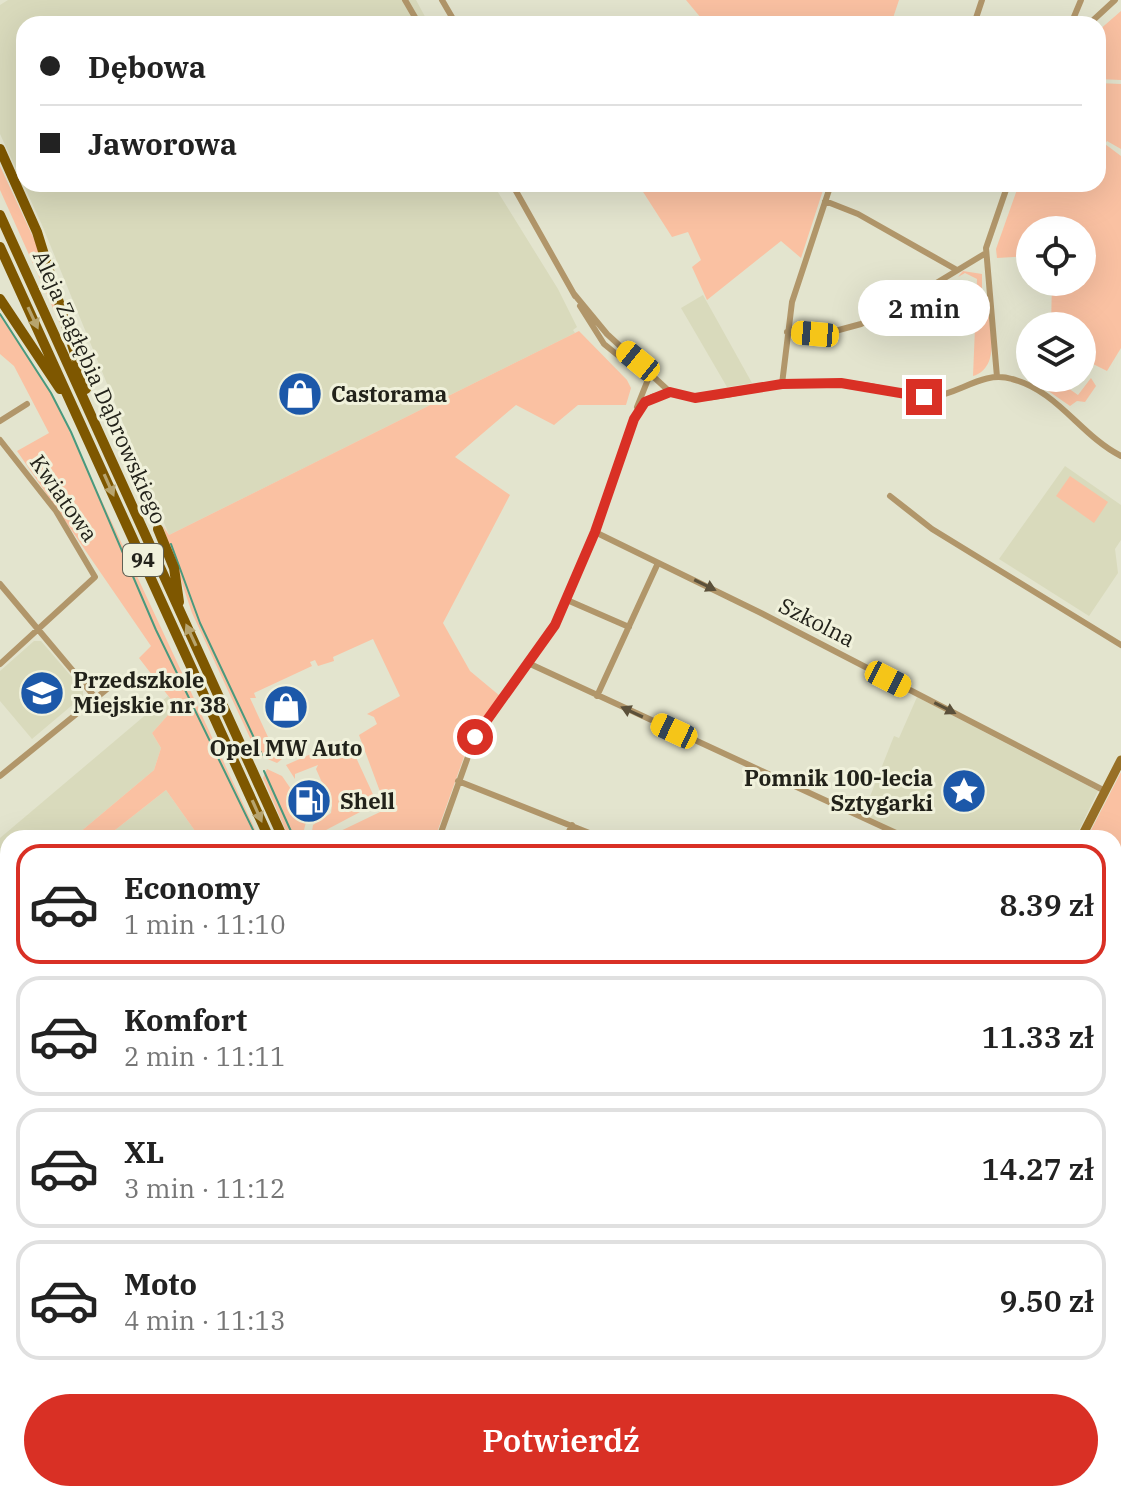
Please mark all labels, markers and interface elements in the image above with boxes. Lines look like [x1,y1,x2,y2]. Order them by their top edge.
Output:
text: Dębowa [88,47,206,86]
text: Jaworowa [88,124,237,163]
map controls [1016,216,1096,392]
button: locate [1016,216,1096,296]
street label: Aleja Zagłębia Dąbrowskiego [27,245,174,528]
callout: 2 min [858,281,990,337]
text: 2 min [888,291,960,325]
one-way arrow [26,306,40,329]
button: layers [1016,312,1096,392]
car [790,320,840,348]
car [612,337,664,385]
shop icon: Castorama [276,370,324,418]
place label: Castorama [331,379,447,408]
route end [906,379,942,415]
street label: Kwiatowa [24,448,105,547]
one-way arrow [102,473,115,496]
road number: 94 [123,544,163,576]
one-way arrow [693,579,716,592]
street label: Szkolna [774,590,860,653]
one-way arrow [184,623,198,646]
car [861,657,915,701]
place label: Przedszkole Miejskie nr 38 [73,665,226,719]
school or university icon: Przedszkole Miejskie nr 38 [18,669,66,717]
shop icon: Opel MW Auto [262,683,310,731]
one-way arrow [934,701,956,715]
one-way arrow [620,705,644,719]
car [647,710,701,752]
route start [457,719,493,755]
place label: Opel MW Auto [209,733,363,762]
place label: Pomnik 100-lecia Sztygarki [744,763,933,817]
place icon: Pomnik 100-lecia Sztygarki [940,767,988,815]
fuel station icon: Shell [285,777,333,825]
place label: Shell [340,786,395,815]
one-way arrow [250,800,264,823]
icon: car [28,868,100,940]
text: Economy [124,868,260,907]
text: 8.39 zł [1000,885,1094,924]
text: 1 min · 11:10 [124,907,286,941]
icon: car [28,1000,100,1072]
text: Komfort [124,1000,247,1039]
text: 11.33 zł [982,1017,1094,1056]
text: 2 min · 11:11 [124,1039,286,1073]
icon: car [28,1132,100,1204]
text: XL [124,1132,164,1171]
text: 14.27 zł [982,1149,1094,1188]
text: 3 min · 11:12 [124,1171,286,1205]
icon: car [28,1264,100,1336]
text: Moto [124,1264,197,1303]
text: 9.50 zł [1000,1281,1094,1320]
text: 4 min · 11:13 [124,1303,286,1337]
button: Potwierdź [24,1394,1098,1486]

